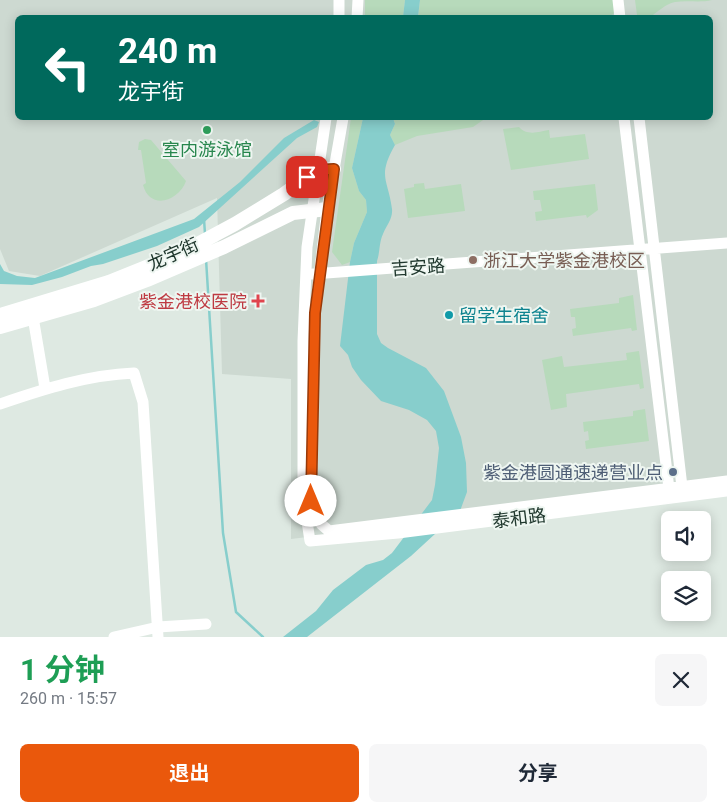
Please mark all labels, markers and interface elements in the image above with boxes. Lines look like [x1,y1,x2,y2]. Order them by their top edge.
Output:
text: 240 m [118,31,217,72]
icon: left [35,35,100,100]
text: 龙宇街 [118,79,184,104]
marker: 室内游泳馆 [201,124,213,136]
place label: 室内游泳馆 [162,139,252,160]
pin [286,156,328,198]
icon: arrive [293,163,321,191]
street label: 龙宇街 [144,233,202,275]
place label: 浙江大学紫金港校区 [483,250,645,271]
marker: 浙江大学紫金港校区 [467,254,479,266]
street label: 吉安路 [390,255,446,279]
place label: 紫金港校医院 [139,291,247,312]
marker: 紫金港校医院 [251,294,265,308]
place label: 留学生宿舍 [459,305,549,326]
marker: 留学生宿舍 [443,309,455,321]
place label: 紫金港圆通速递营业点 [483,462,663,483]
marker: 紫金港圆通速递营业点 [667,466,679,478]
position arrow [284,474,336,526]
street label: 泰和路 [491,504,547,532]
map controls [661,511,711,621]
button: sound [661,511,711,561]
button: layers [661,571,711,621]
text: 1 分钟 [20,652,105,687]
button: close [655,654,707,706]
text: 260 m · 15:57 [20,689,117,708]
button: 退出 [20,744,359,802]
button: 分享 [369,744,707,802]

